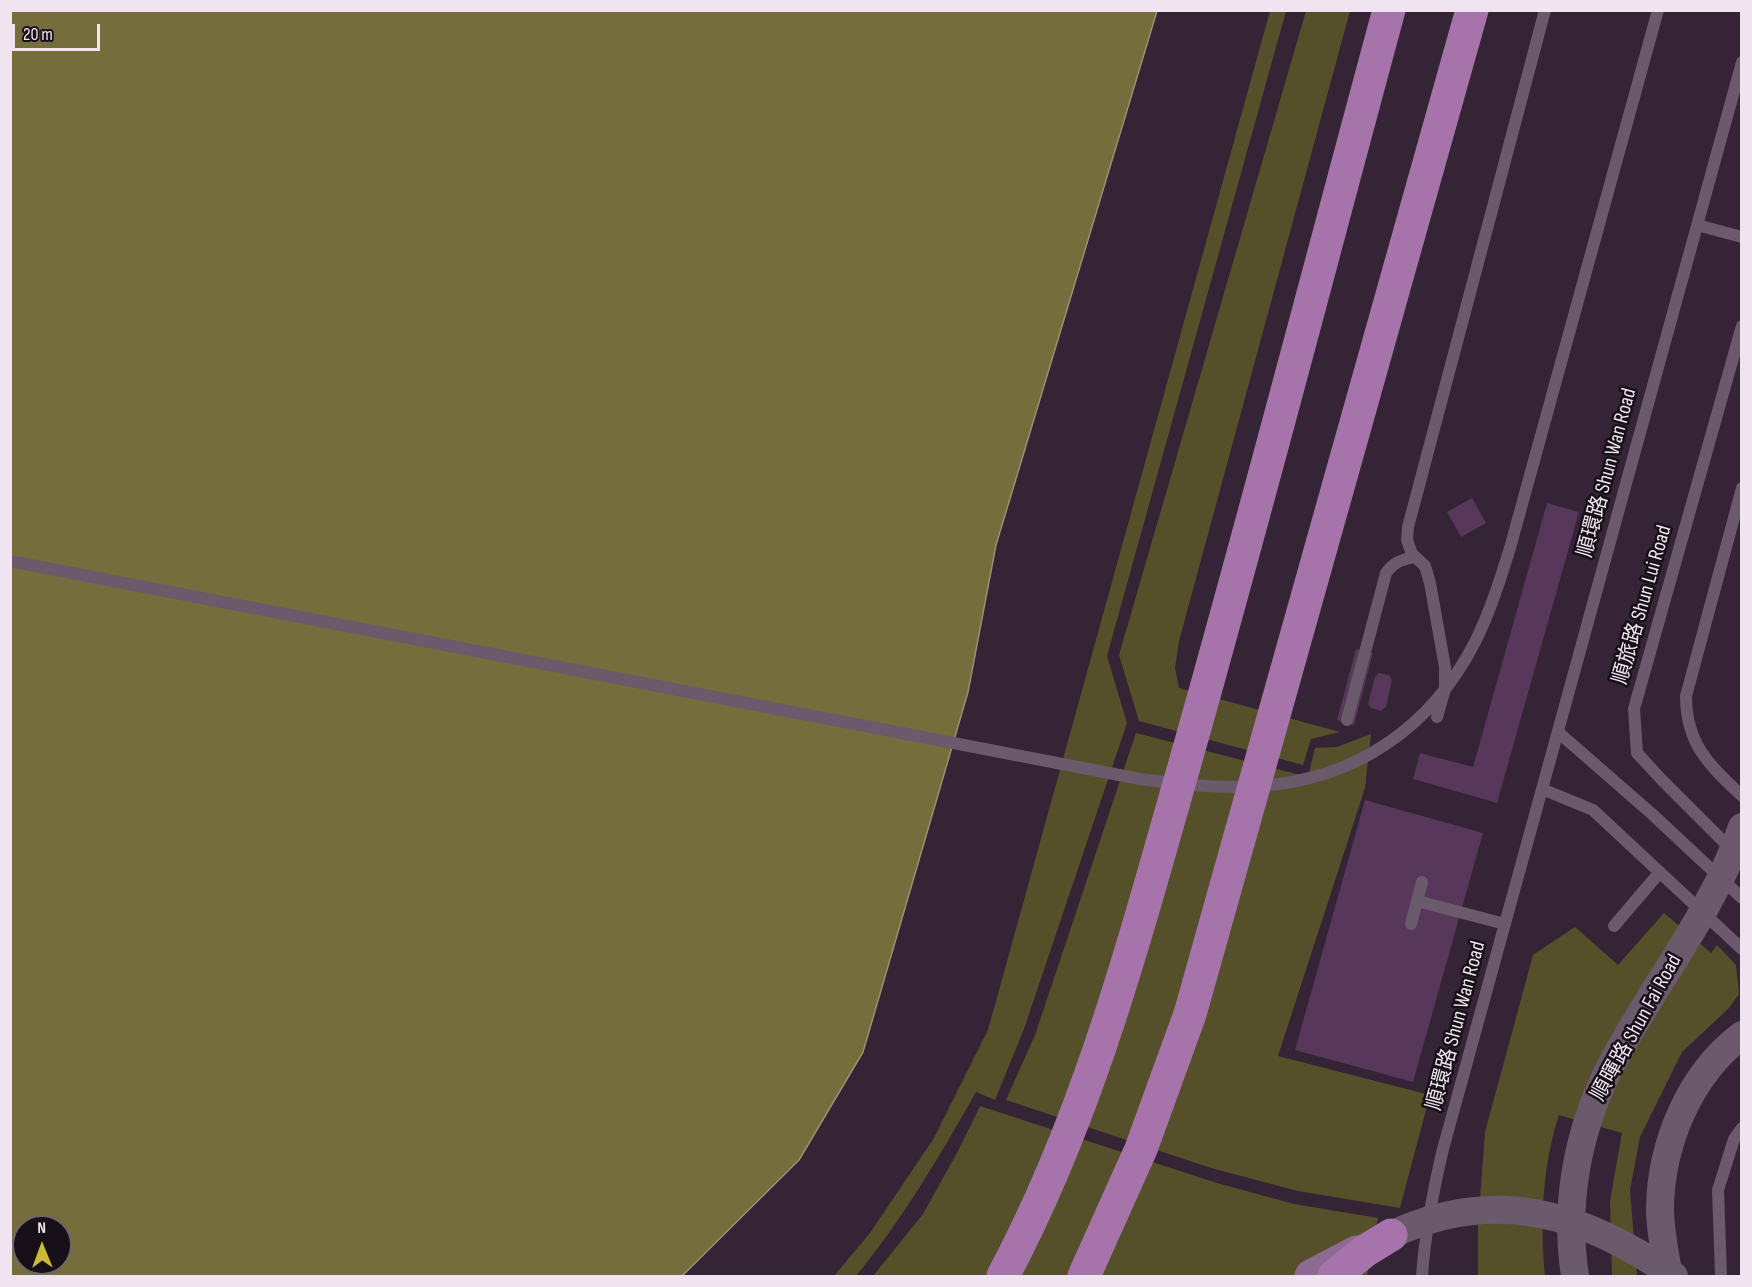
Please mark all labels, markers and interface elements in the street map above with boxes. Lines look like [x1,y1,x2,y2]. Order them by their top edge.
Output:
scale bar [15,12,104,50]
text: 20 m [23,24,53,45]
street label: 順環路 Shun Wan Road [1573,386,1643,560]
street label: 順旅路 Shun Lui Road [1608,523,1678,687]
street label: 順環路 Shun Wan Road [1422,939,1492,1113]
street label: 順暉路 Shun Fai Road [1586,950,1688,1106]
north arrow [12,1215,72,1275]
text: N [37,1219,46,1238]

